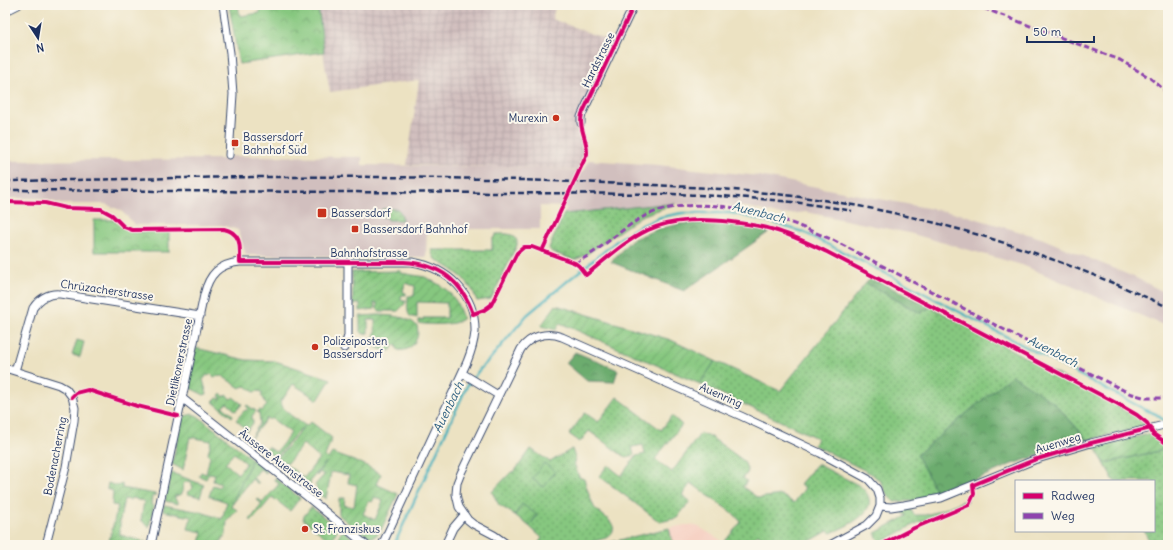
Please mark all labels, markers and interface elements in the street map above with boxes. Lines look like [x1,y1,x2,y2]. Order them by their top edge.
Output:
north arrow [18,18,58,58]
scale bar [1027,18,1094,44]
text: 50 m [1033,24,1062,39]
street label: Hardstrasse [578,30,618,90]
text: N [35,40,45,55]
place label: Murexin [508,111,548,125]
marker: Murexin [551,113,561,123]
place label: Bassersdorf Bahnhof Süd [243,130,307,157]
marker: Bassersdorf Bahnhof Süd [230,138,240,148]
water label: Auenbach [731,198,788,226]
place label: Bassersdorf [331,206,391,220]
marker: Bassersdorf [316,207,328,219]
place label: Bassersdorf Bahnhof [363,222,468,236]
marker: Bassersdorf Bahnhof [350,224,360,234]
street label: Bahnhofstrasse [330,246,408,260]
street label: Chrüzacherstrasse [60,277,154,303]
street label: Dietlikonerstrasse [163,317,195,407]
water label: Auenbach [1025,332,1082,371]
place label: Polizeiposten Bassersdorf [323,334,387,361]
marker: Polizeiposten Bassersdorf [310,342,320,352]
water label: Auenbach [429,378,467,435]
street label: Auenring [698,379,744,411]
street label: Bodenacherring [40,415,70,497]
street label: Äussere Auenstrasse [236,425,327,500]
street label: Auenweg [1034,430,1082,456]
legend [1015,480,1155,532]
text: Radweg [1051,488,1095,503]
text: Weg [1051,508,1075,523]
place label: St. Franziskus [313,522,380,536]
marker: St. Franziskus [300,524,310,534]

